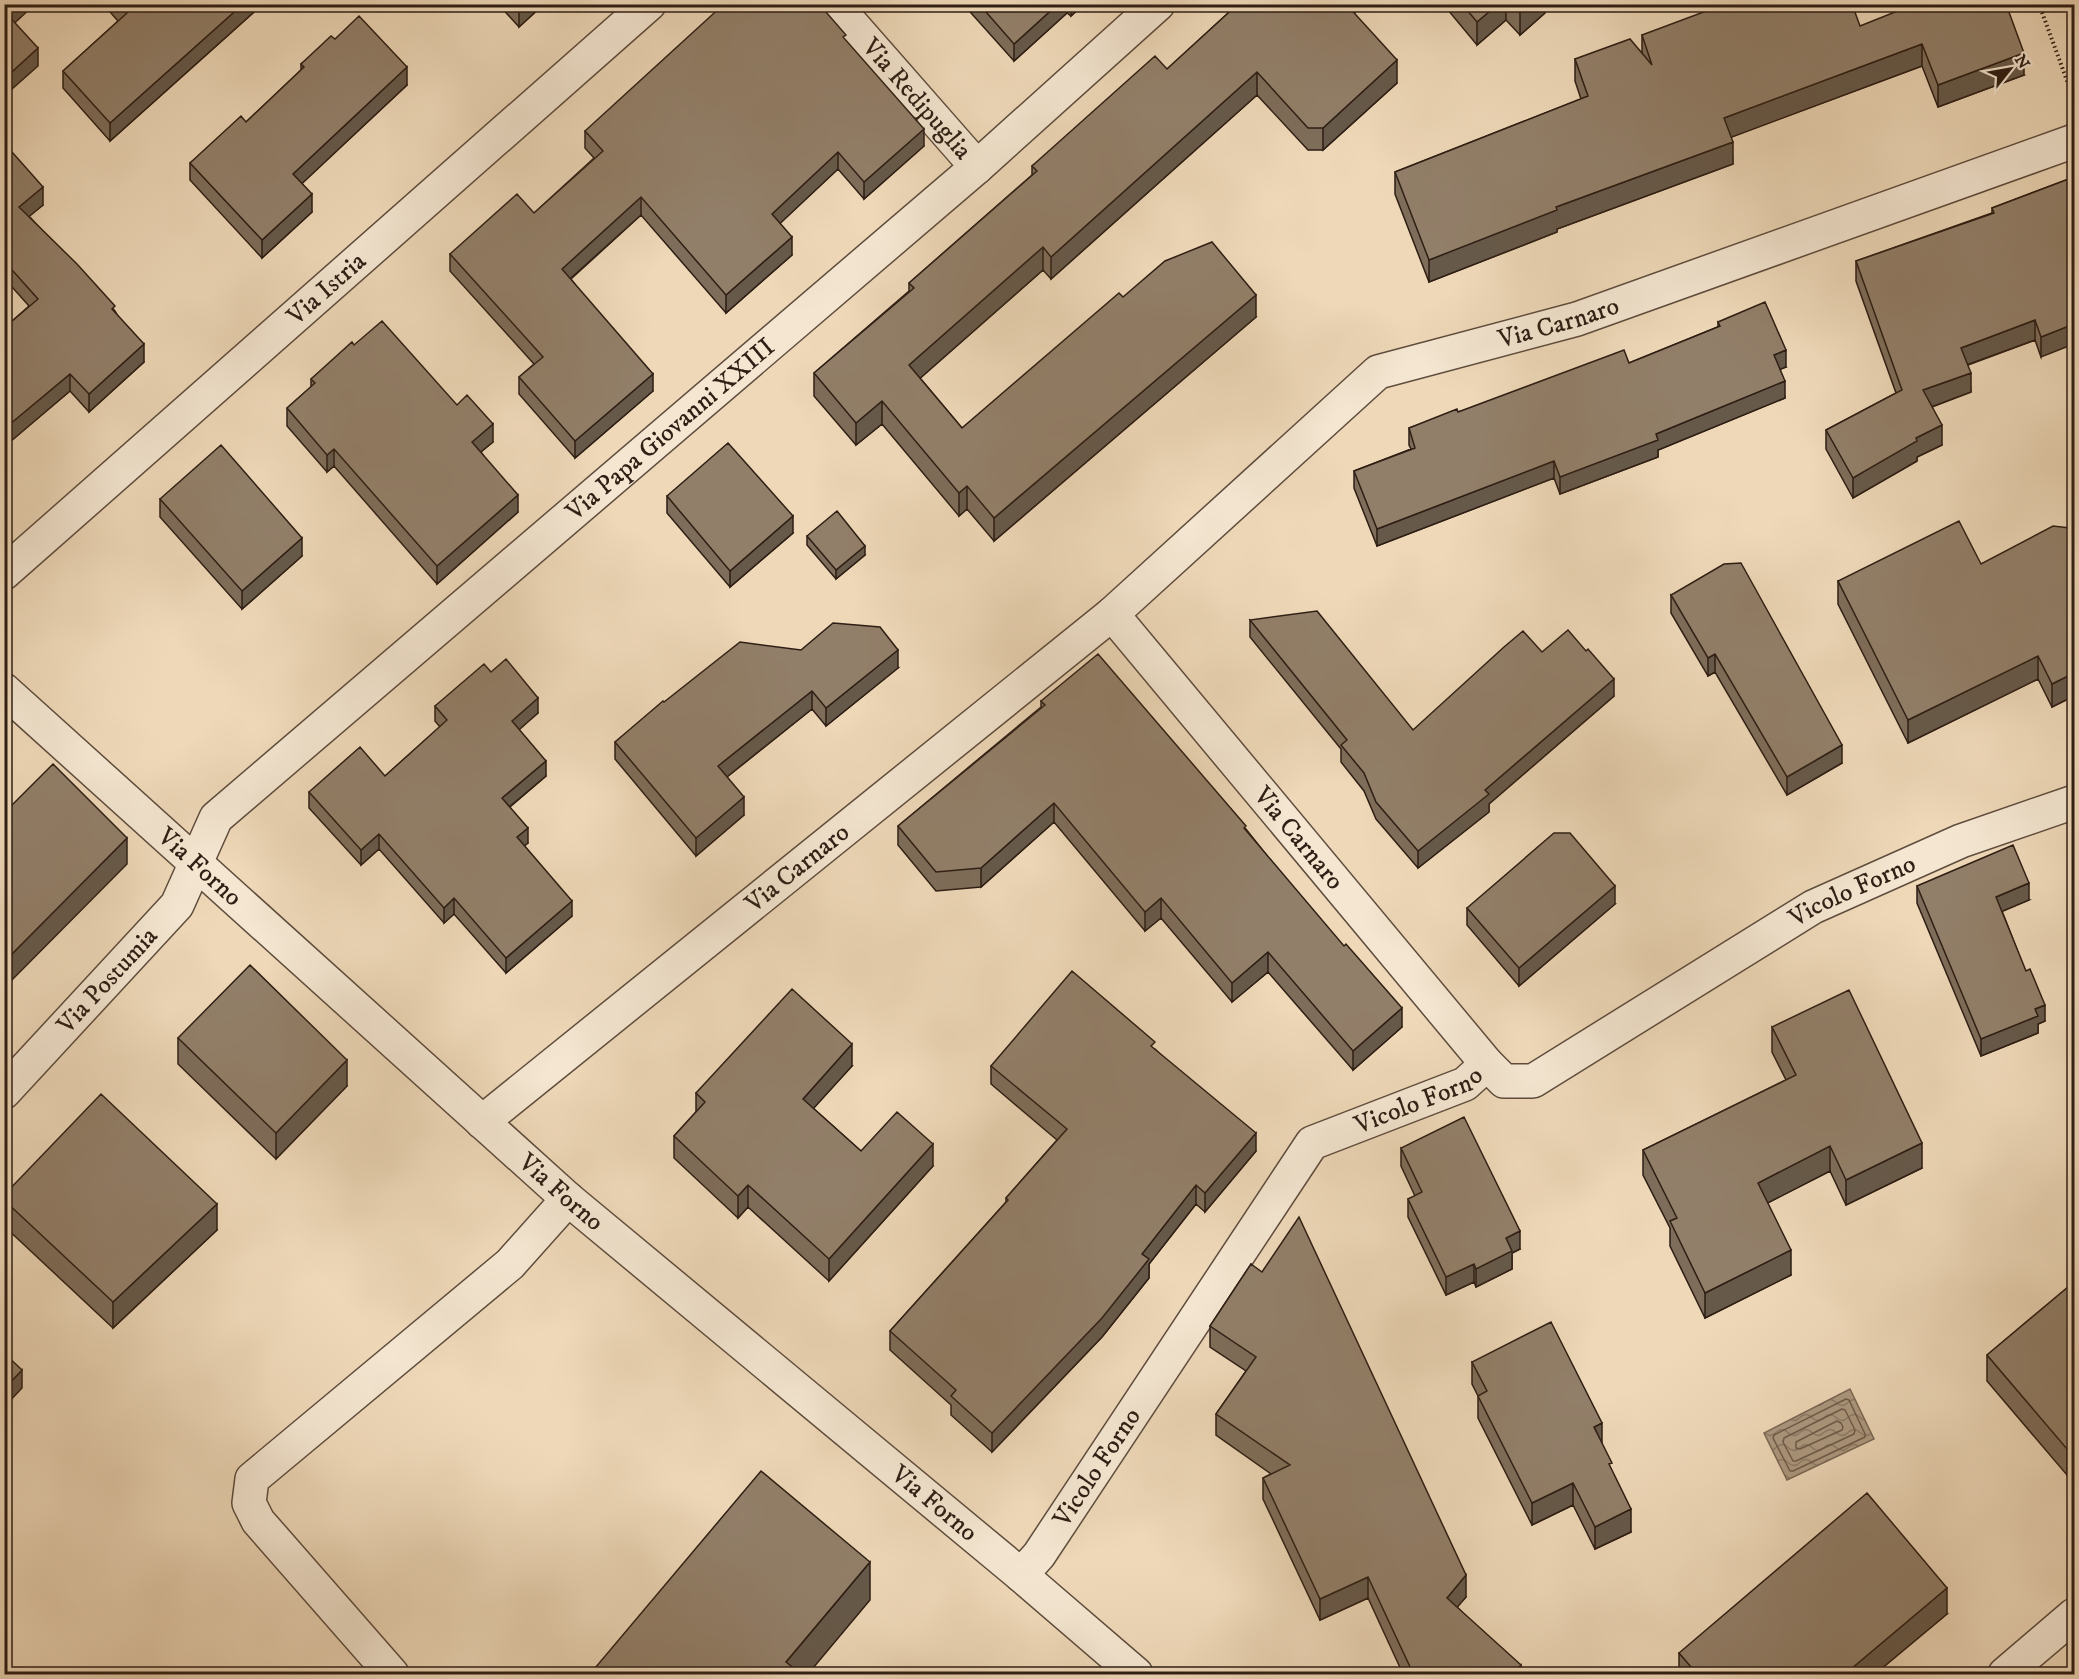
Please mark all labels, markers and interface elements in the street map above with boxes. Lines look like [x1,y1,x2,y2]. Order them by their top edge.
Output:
street label: Via Redipuglia [854,30,979,166]
north arrow [1980,39,2040,99]
text: N [2010,51,2034,73]
street label: Via Istria [279,245,373,333]
street label: Via Carnaro [1493,289,1623,356]
street label: Via Papa Giovanni XXIII [558,331,782,529]
street label: Via Carnaro [1246,779,1352,897]
street label: Via Carnaro [738,816,856,920]
street label: Via Forno [150,819,249,914]
street label: Vicolo Forno [1782,847,1921,935]
street label: Via Postumia [49,920,165,1041]
street label: Vicolo Forno [1349,1059,1490,1142]
street label: Via Forno [511,1145,611,1238]
street label: Vicolo Forno [1045,1402,1148,1534]
street label: Via Forno [884,1457,985,1549]

